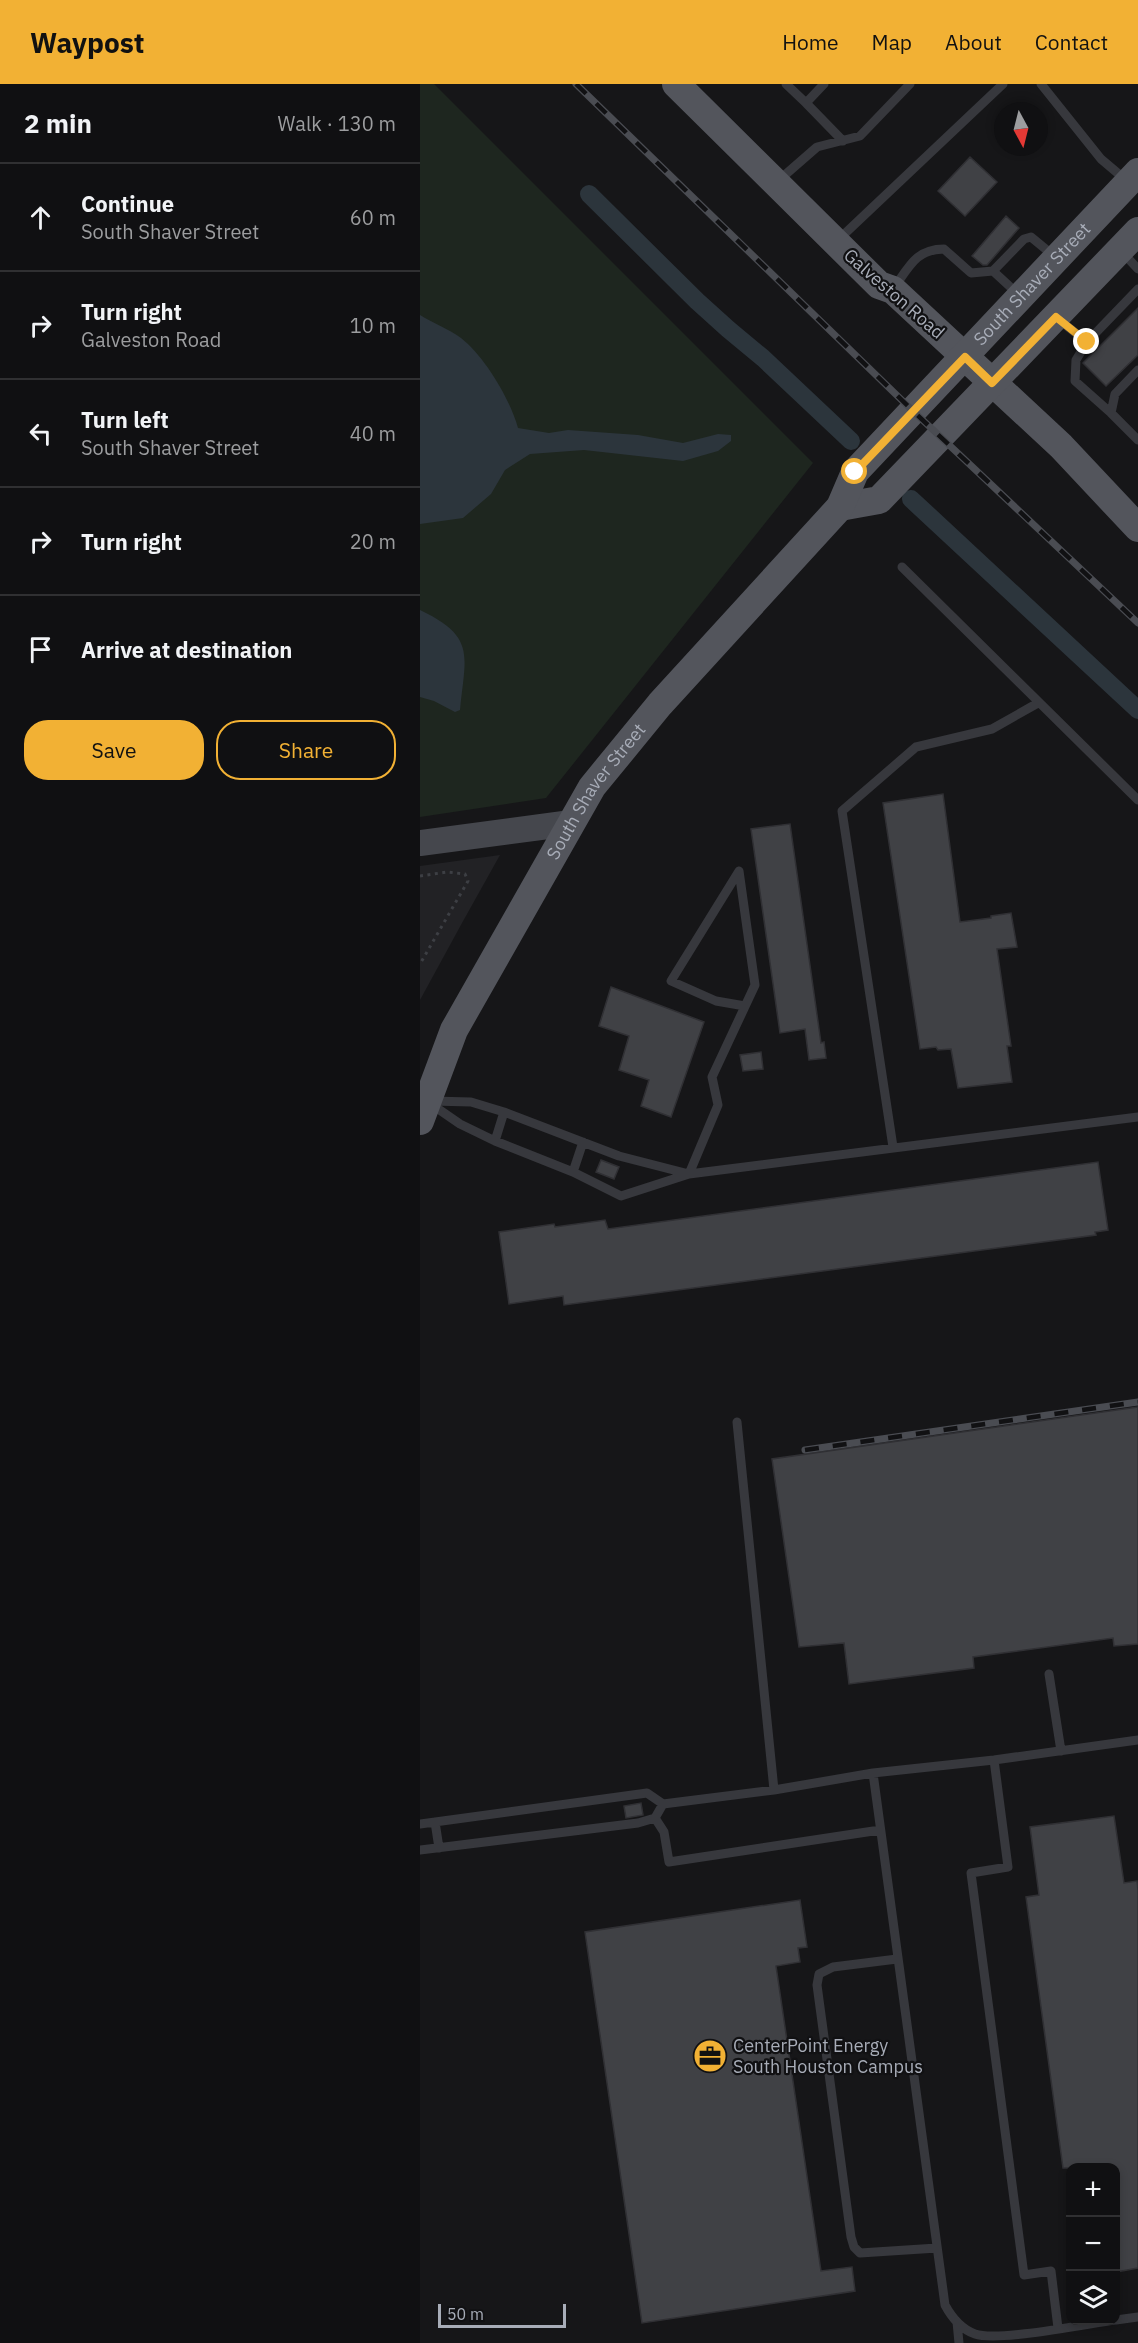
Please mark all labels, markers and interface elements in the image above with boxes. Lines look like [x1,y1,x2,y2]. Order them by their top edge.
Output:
text: Waypost [30,24,144,61]
text: Home [782,28,839,56]
text: Map [872,28,912,56]
text: About [945,28,1002,56]
text: Contact [1035,28,1108,56]
north arrow [994,102,1048,156]
text: 2 min [24,106,92,140]
text: Walk · 130 m [278,110,396,137]
text: Continue [81,189,174,218]
icon: ahead [24,201,57,234]
text: 60 m [350,204,396,231]
text: South Shaver Street [81,218,259,245]
street label: South Shaver Street [968,218,1095,350]
street label: Galveston Road [839,244,950,344]
text: Turn right [81,297,182,326]
icon: right [24,309,57,342]
text: 10 m [350,312,396,339]
text: Galveston Road [81,326,221,353]
route end [1073,328,1099,354]
text: Turn left [81,405,169,434]
icon: left [24,417,57,450]
text: 40 m [350,420,396,447]
text: South Shaver Street [81,434,259,461]
route start [841,458,867,484]
icon: right [24,525,57,558]
text: Turn right [81,527,182,556]
text: 20 m [350,528,396,555]
icon: arrive [24,633,57,666]
text: Arrive at destination [81,635,292,664]
street label: South Shaver Street [541,718,650,864]
button: Save [24,720,204,780]
button: Share [216,720,396,780]
place label: CenterPoint Energy South Houston Campus [733,2034,923,2078]
office icon: CenterPoint Energy South Houston Campus [692,2038,728,2074]
map controls [1066,2163,1120,2325]
button: + [1066,2163,1120,2217]
button: − [1066,2217,1120,2271]
button: layers [1066,2271,1120,2325]
scale bar [438,2301,566,2328]
text: 50 m [447,2304,484,2324]

